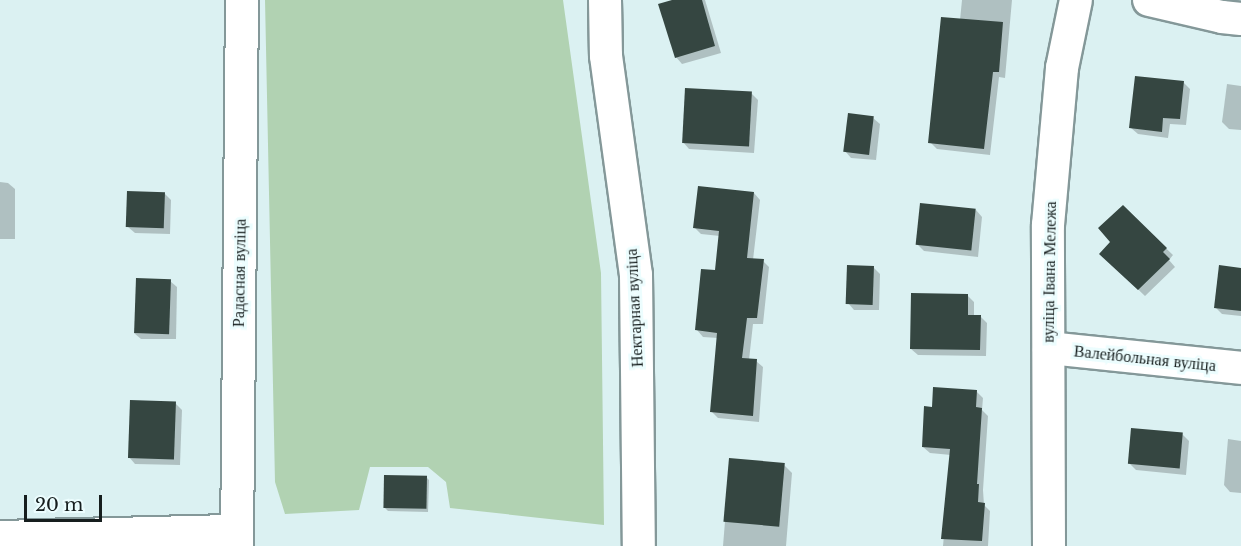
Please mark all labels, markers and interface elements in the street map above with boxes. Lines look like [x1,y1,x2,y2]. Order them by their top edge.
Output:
street label: вуліца Івана Мележа [1038,201,1060,343]
street label: Радасная вуліца [228,219,250,327]
street label: Нектарная вуліца [621,248,647,368]
street label: Валейбольная вуліца [1073,341,1217,375]
scale bar [27,483,105,521]
text: 20 m [35,494,83,516]

